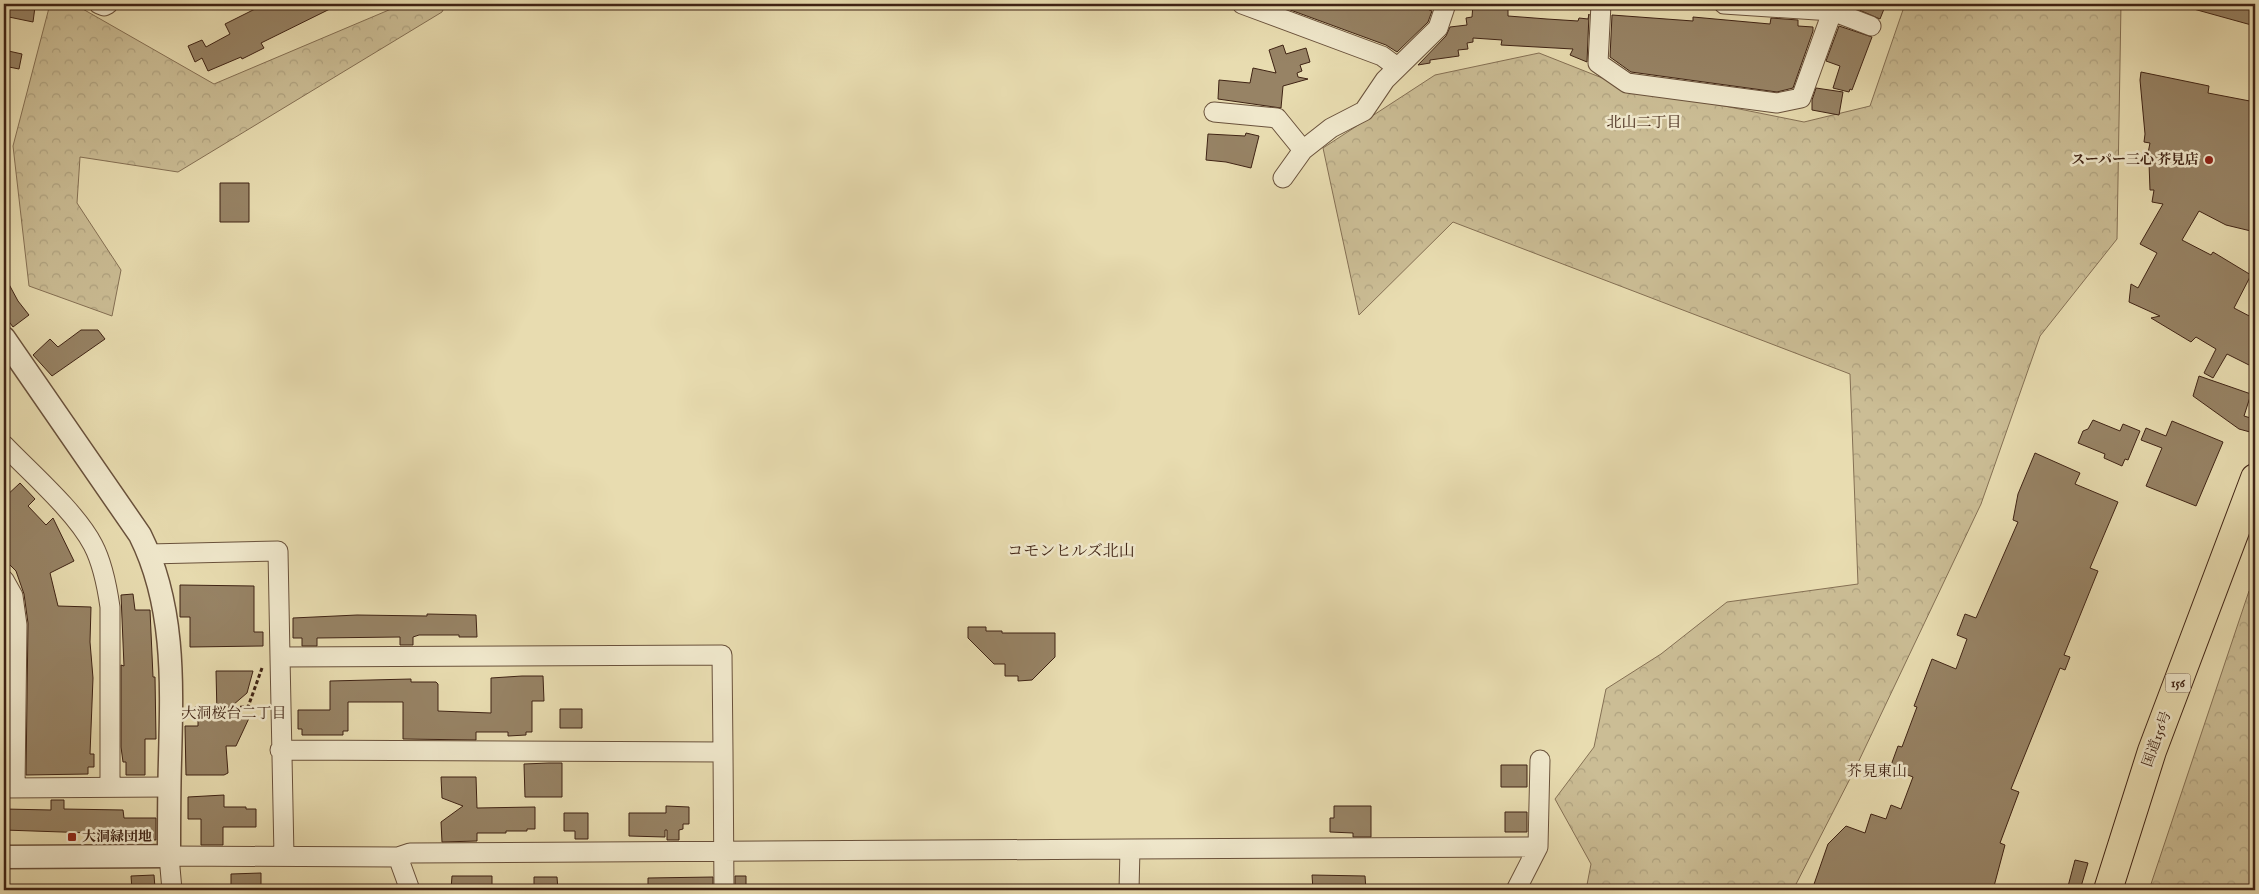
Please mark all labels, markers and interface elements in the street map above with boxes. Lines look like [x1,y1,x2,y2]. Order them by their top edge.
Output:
district label: 北山二丁目 [1606,113,1682,132]
place label: スーパー三心 芥見店 [2071,151,2199,169]
marker: スーパー三心 芥見店 [2203,154,2215,166]
district label: コモンヒルズ北山 [1007,542,1135,562]
road number: 156 [2166,674,2190,692]
district label: 大洞桜台二丁目 [181,704,287,723]
street label: 国道156号 [2139,709,2175,769]
district label: 芥見東山 [1847,762,1907,781]
place label: 大洞緑団地 [82,828,152,846]
marker: 大洞緑団地 [66,831,78,843]

